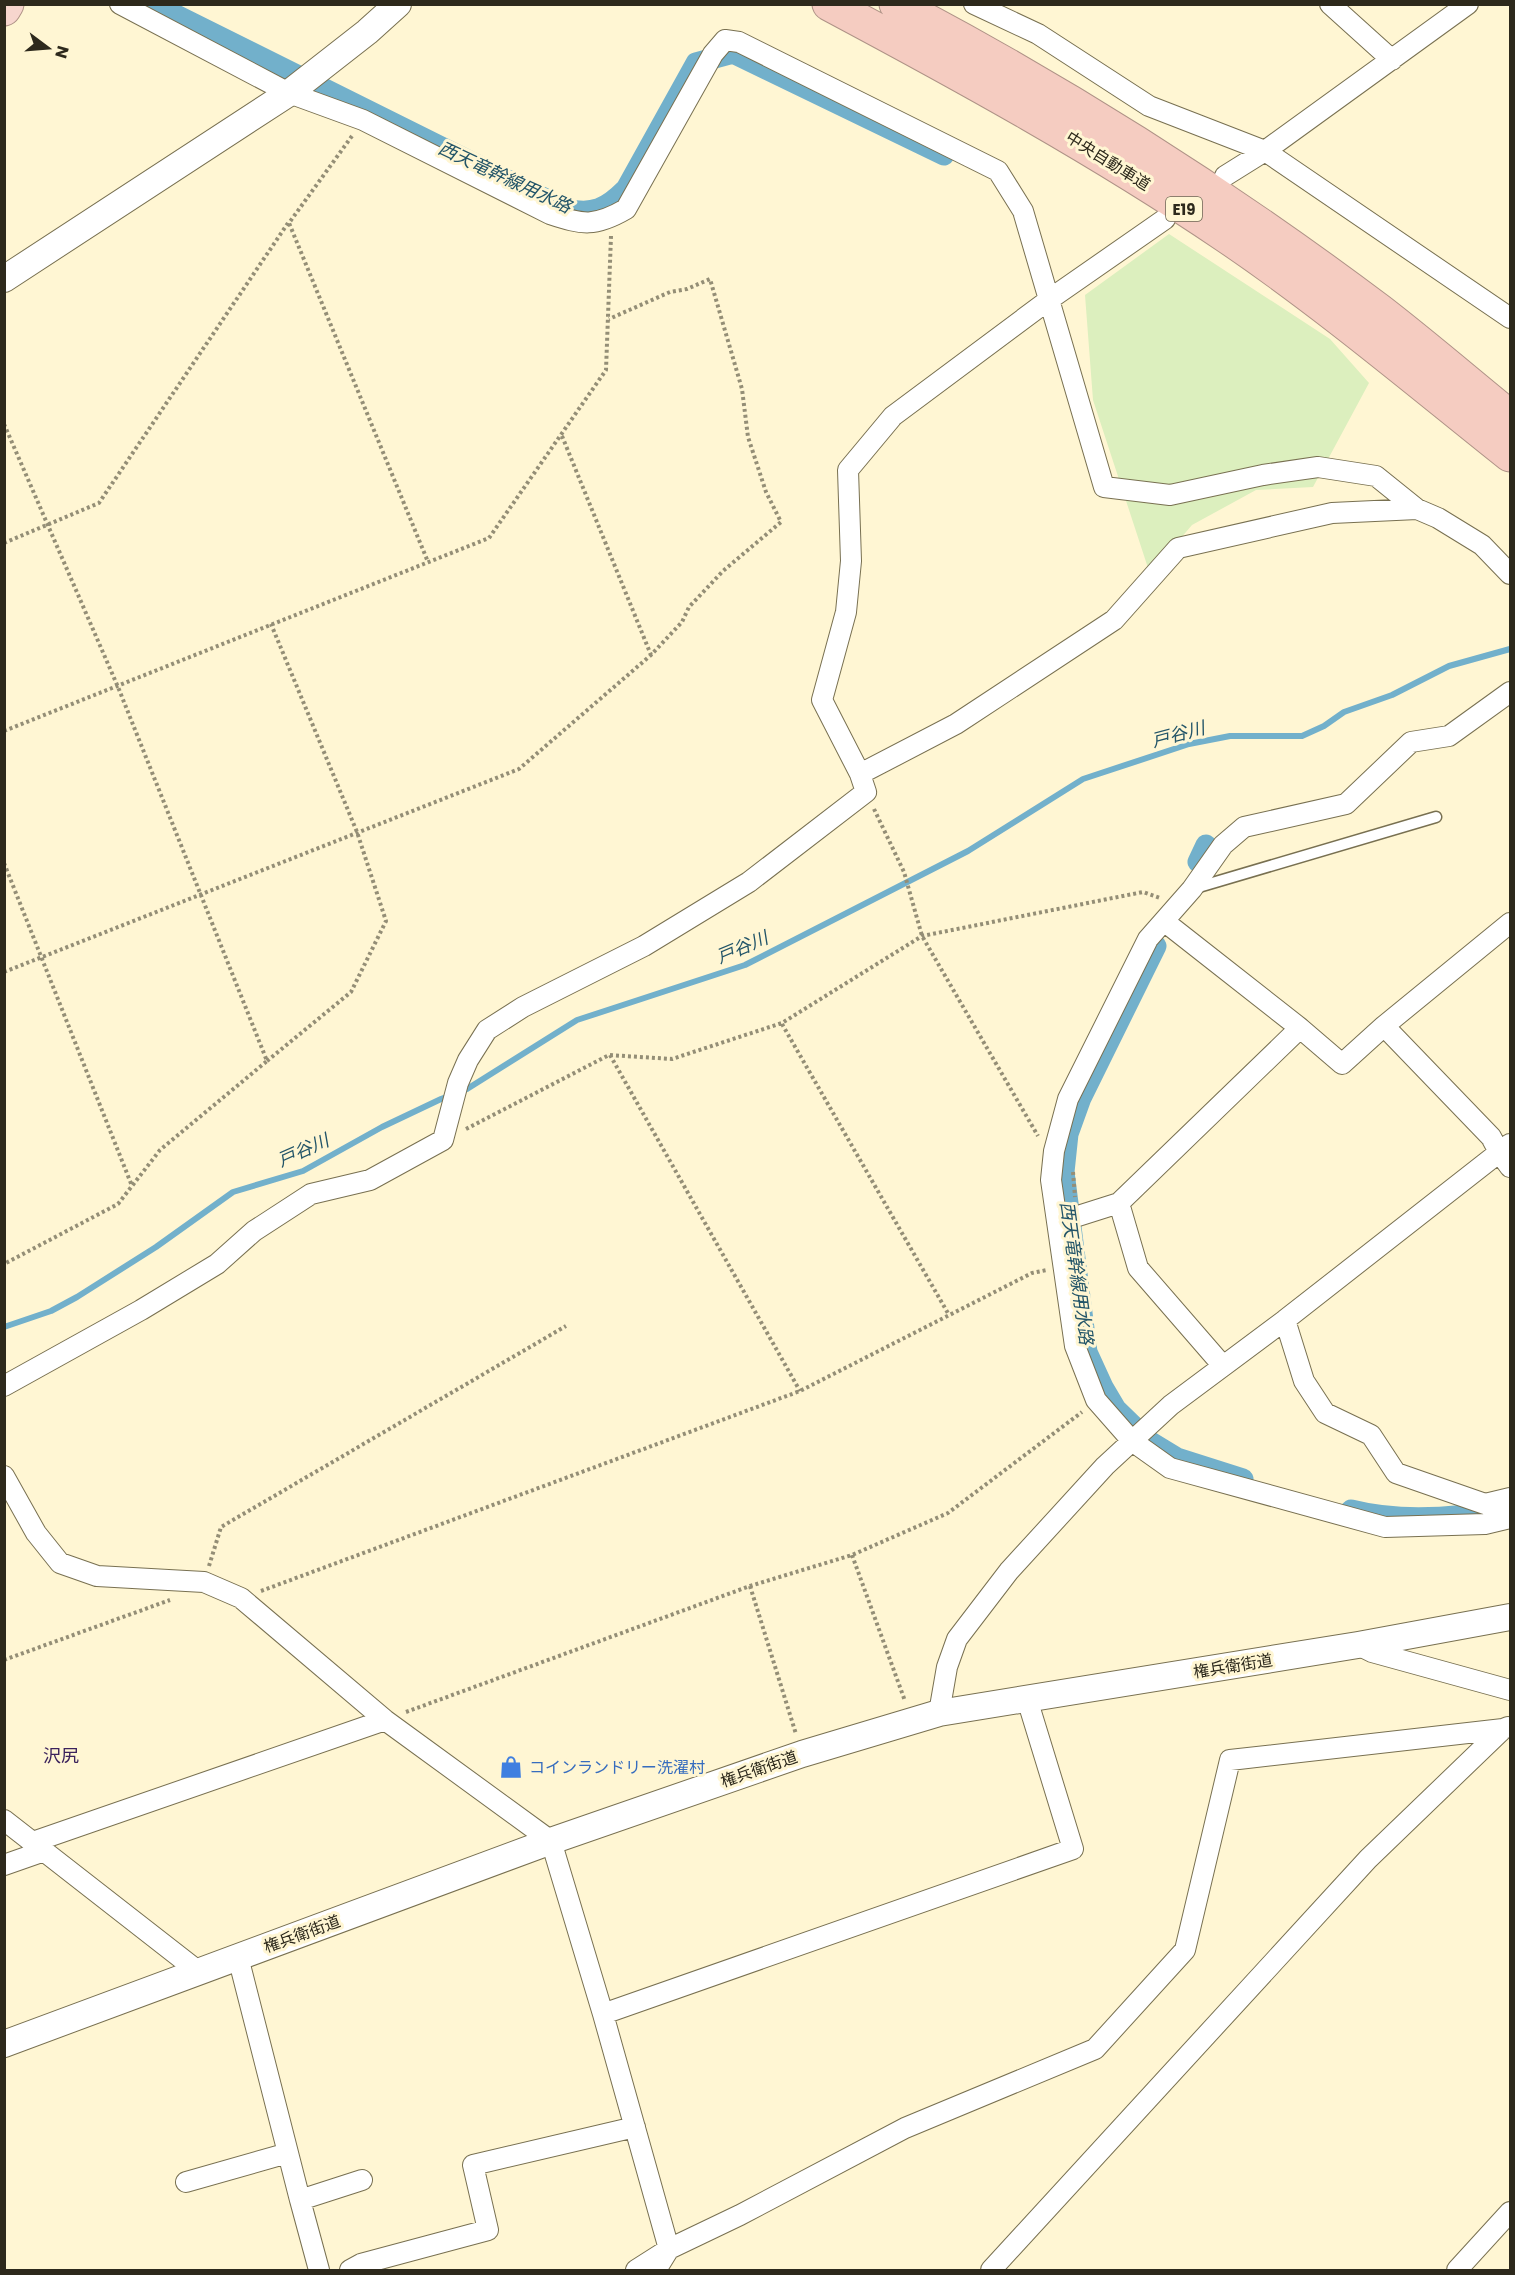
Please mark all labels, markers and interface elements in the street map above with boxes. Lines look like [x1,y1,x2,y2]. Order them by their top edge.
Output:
north arrow [18,18,78,78]
text: N [49,43,75,61]
street label: 中央自動車道 [1061,126,1155,196]
water label: 西天竜幹線用水路 [434,135,577,220]
road number: E19 [1166,197,1202,221]
water label: 戸谷川 [1149,714,1209,753]
water label: 戸谷川 [712,924,774,969]
water label: 戸谷川 [273,1127,335,1172]
water label: 西天竜幹線用水路 [1055,1200,1100,1348]
street label: 権兵衛街道 [1192,1648,1274,1684]
district label: 沢尻 [43,1743,79,1768]
street label: 権兵衛街道 [717,1745,801,1793]
shop icon: コインランドリー洗濯村 [498,1754,524,1780]
place label: コインランドリー洗濯村 [529,1756,705,1779]
street label: 権兵衛街道 [260,1910,344,1958]

